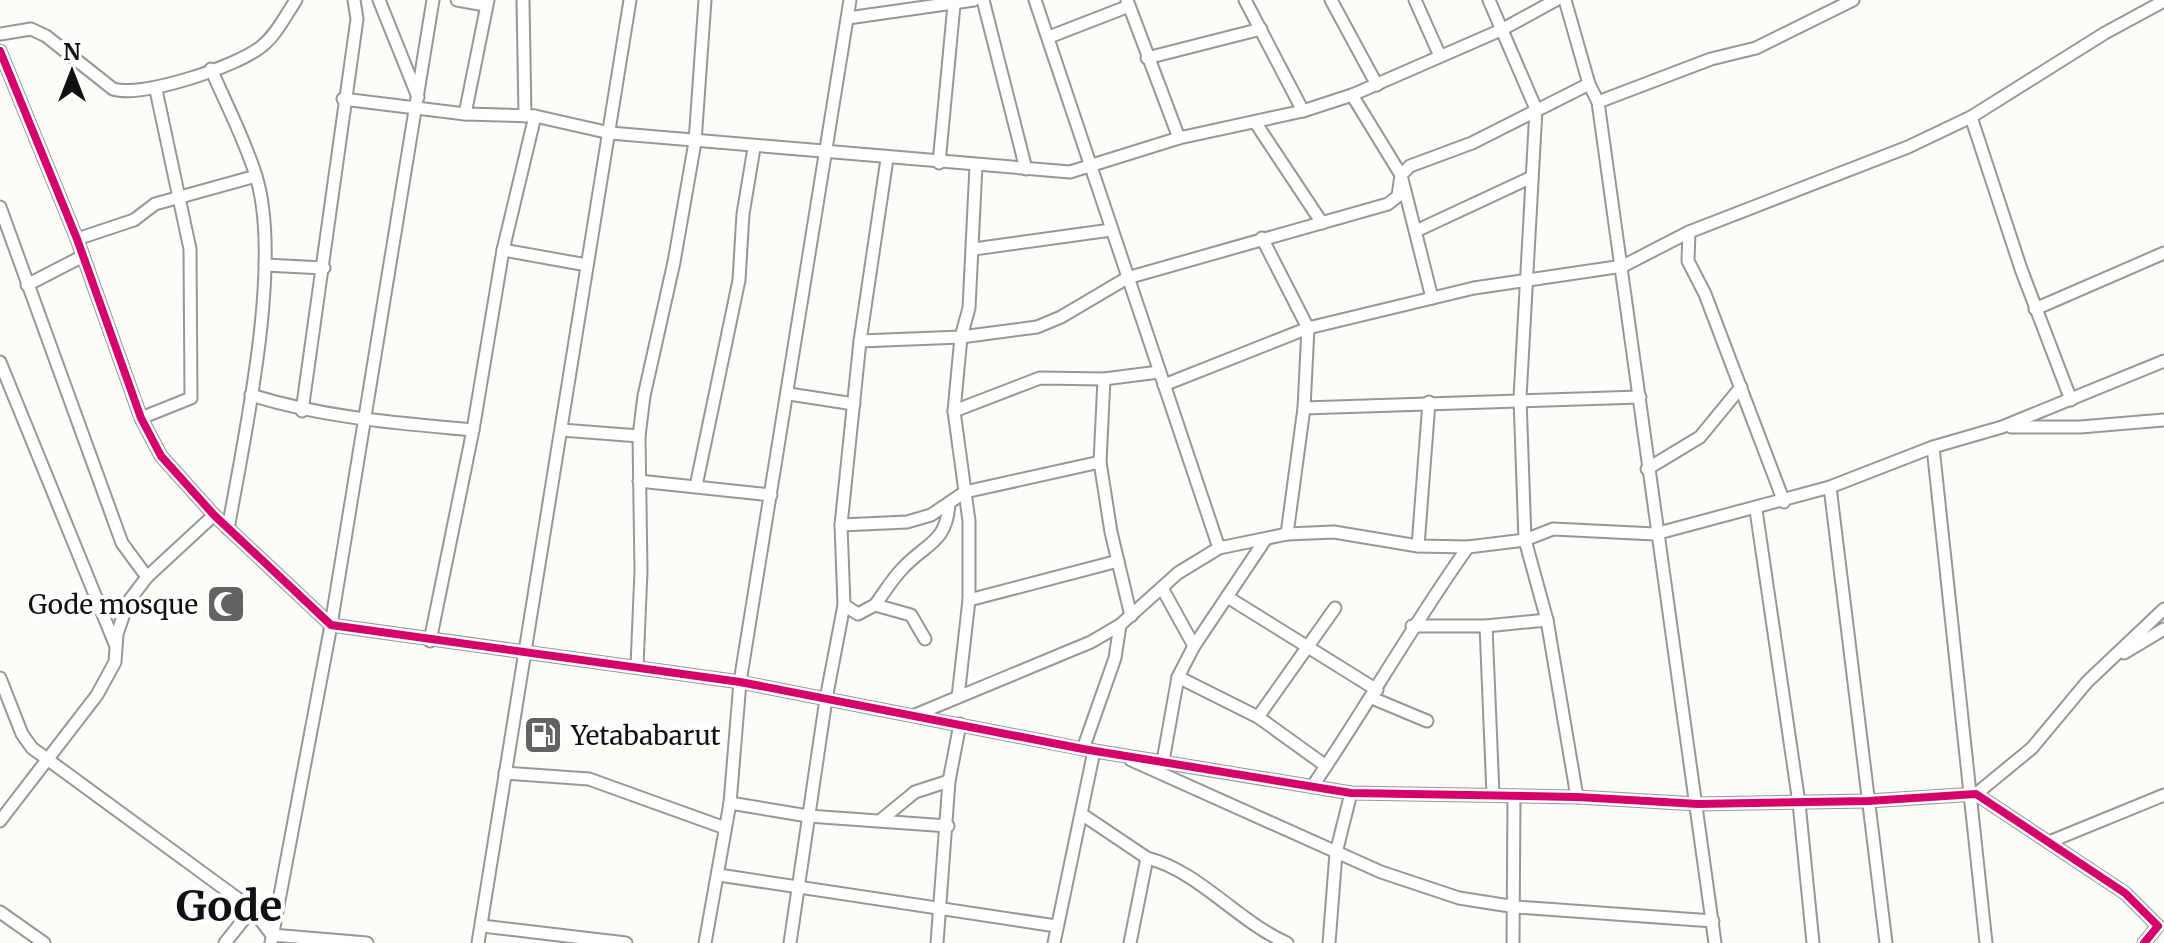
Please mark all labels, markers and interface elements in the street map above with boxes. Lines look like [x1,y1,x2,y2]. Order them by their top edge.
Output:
north arrow [32,32,112,112]
text: N [63,38,81,66]
mosque icon: Gode mosque [205,583,247,625]
place label: Gode mosque [28,588,198,621]
fuel station icon: Yetababarut [522,714,564,756]
place label: Yetababarut [570,719,721,752]
district label: Gode [176,880,282,932]

